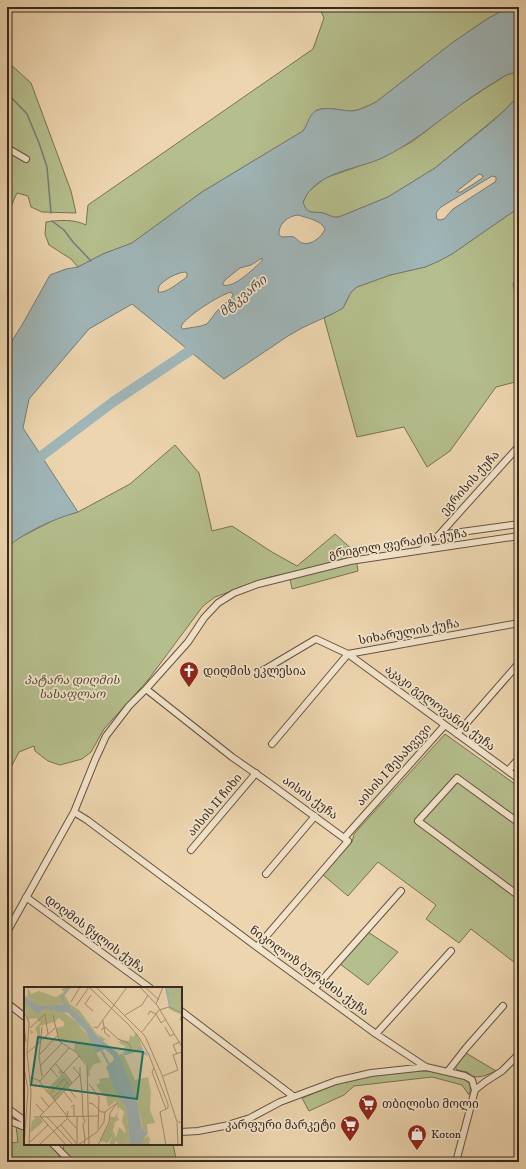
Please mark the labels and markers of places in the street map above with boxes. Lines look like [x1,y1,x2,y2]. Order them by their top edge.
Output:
church icon: დიღმის ეკლესია [178,660,200,688]
place label: დიღმის ეკლესია [203,664,306,679]
supermarket icon: თბილისი მოლი [357,1093,379,1121]
place label: თბილისი მოლი [382,1097,479,1112]
supermarket icon: კარფური მარკეტი [339,1114,361,1142]
place label: კარფური მარკეტი [225,1118,336,1133]
shop icon: Koton [406,1123,428,1151]
place label: Koton [431,1127,462,1142]

